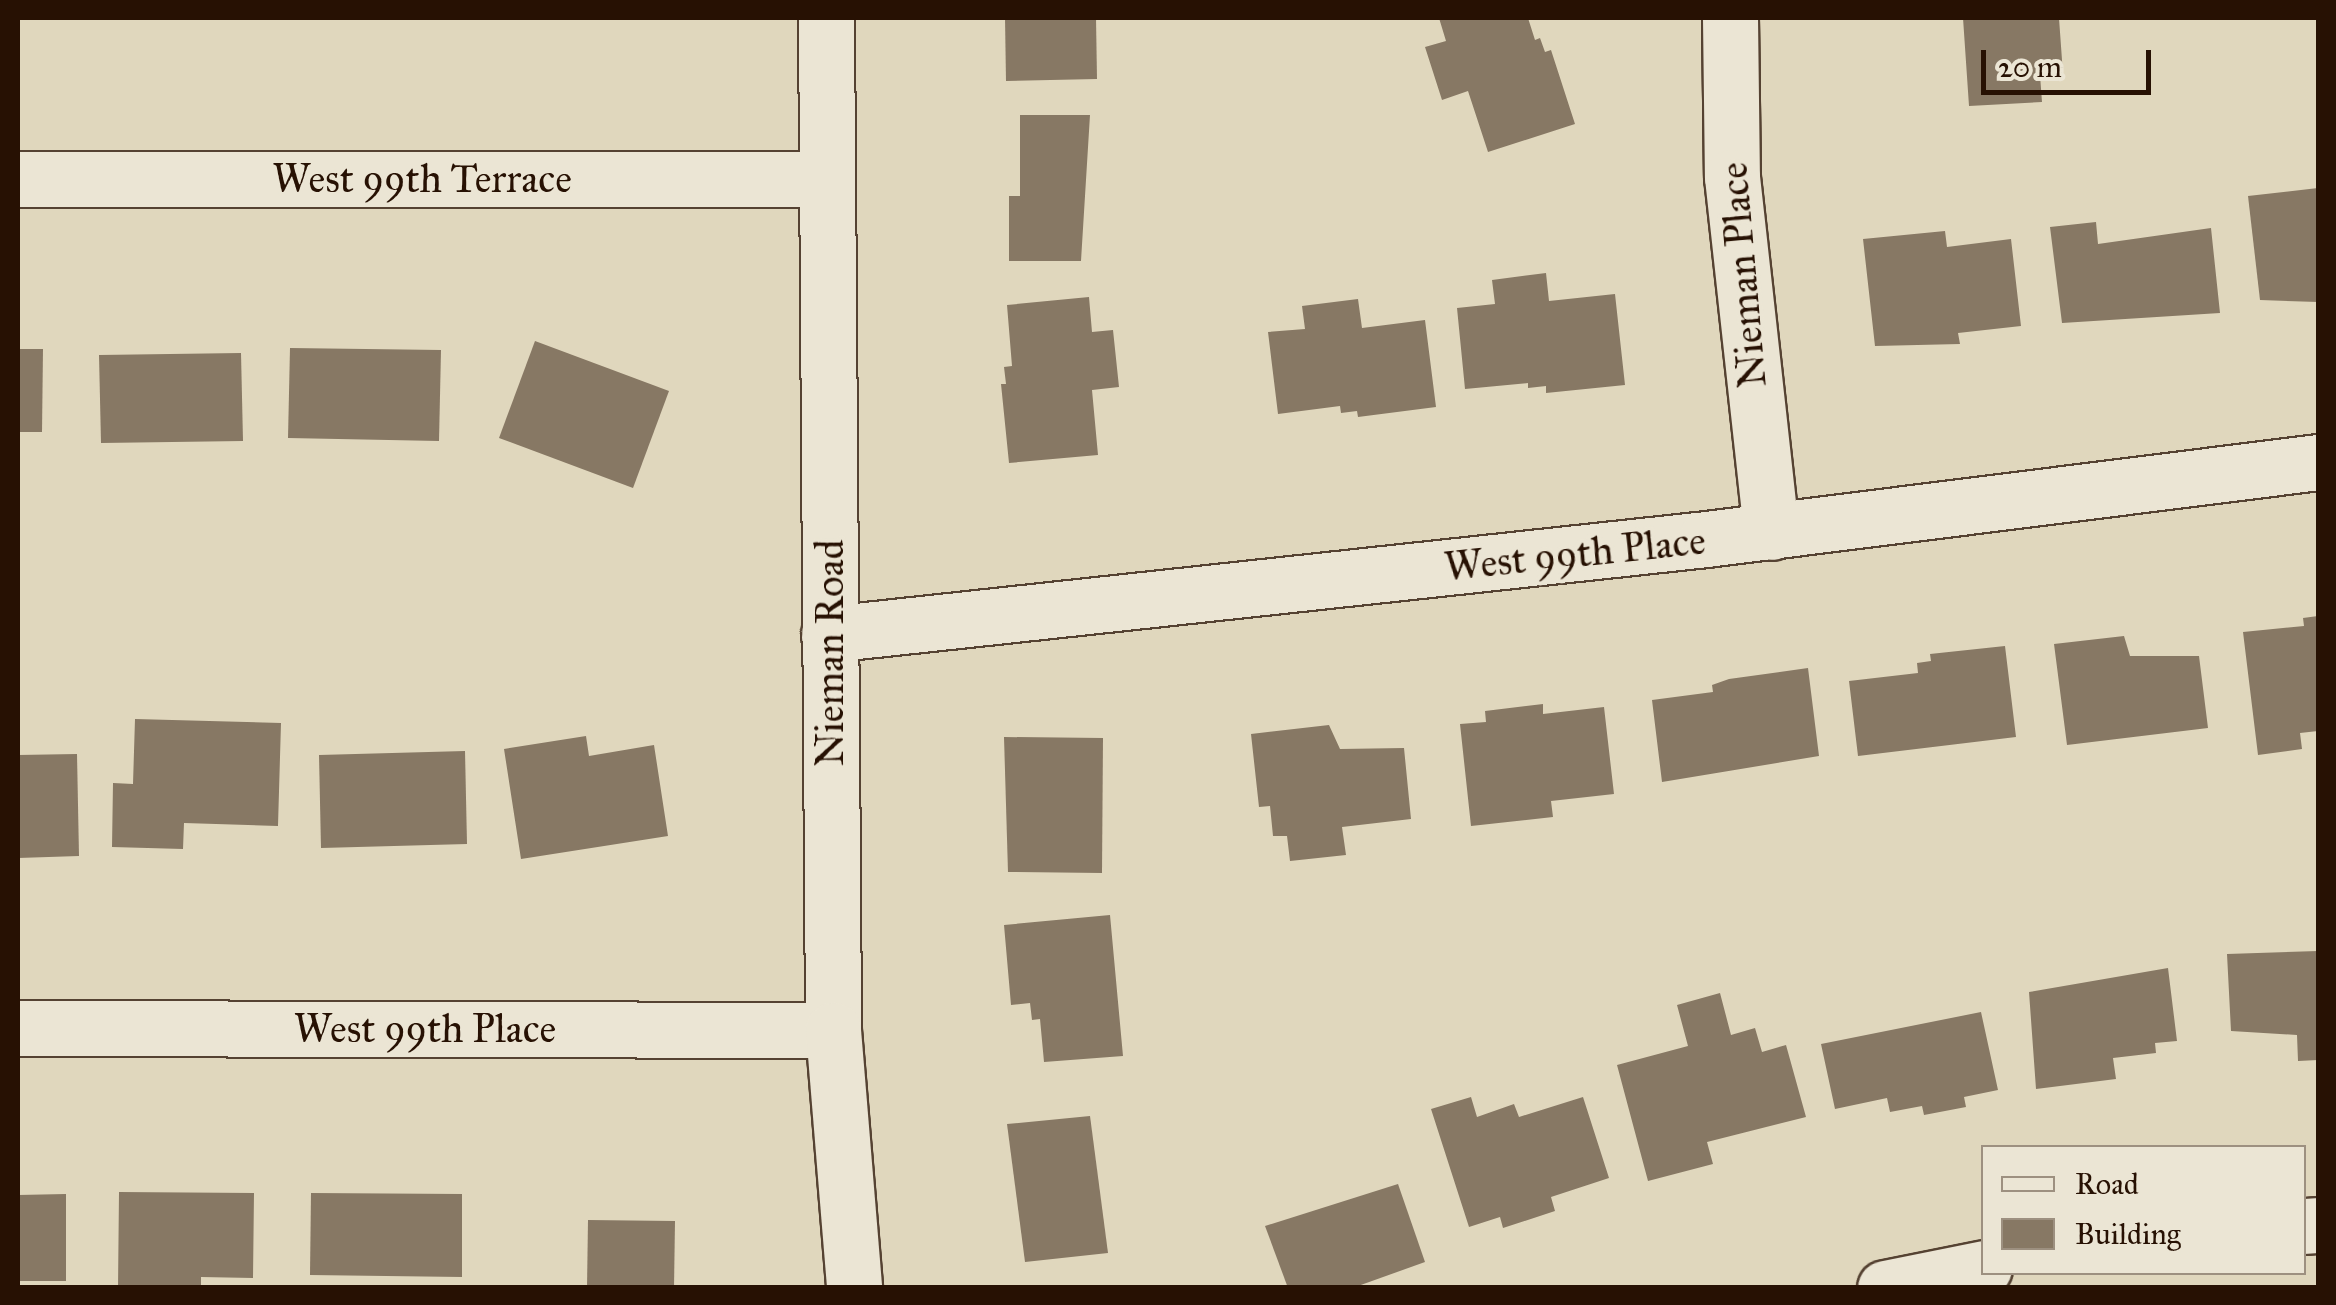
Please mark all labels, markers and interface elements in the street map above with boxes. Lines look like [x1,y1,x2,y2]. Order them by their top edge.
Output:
scale bar [1986,30,2156,92]
text: 20 m [1998,49,2062,85]
street label: West 99th Terrace [272,155,572,203]
street label: Nieman Place [1709,160,1777,390]
street label: West 99th Place [1442,516,1708,592]
street label: Nieman Road [806,539,854,767]
street label: West 99th Place [294,1005,556,1053]
legend [1981,1145,2306,1275]
text: Road [2075,1166,2139,1202]
text: Building [2075,1216,2181,1252]

